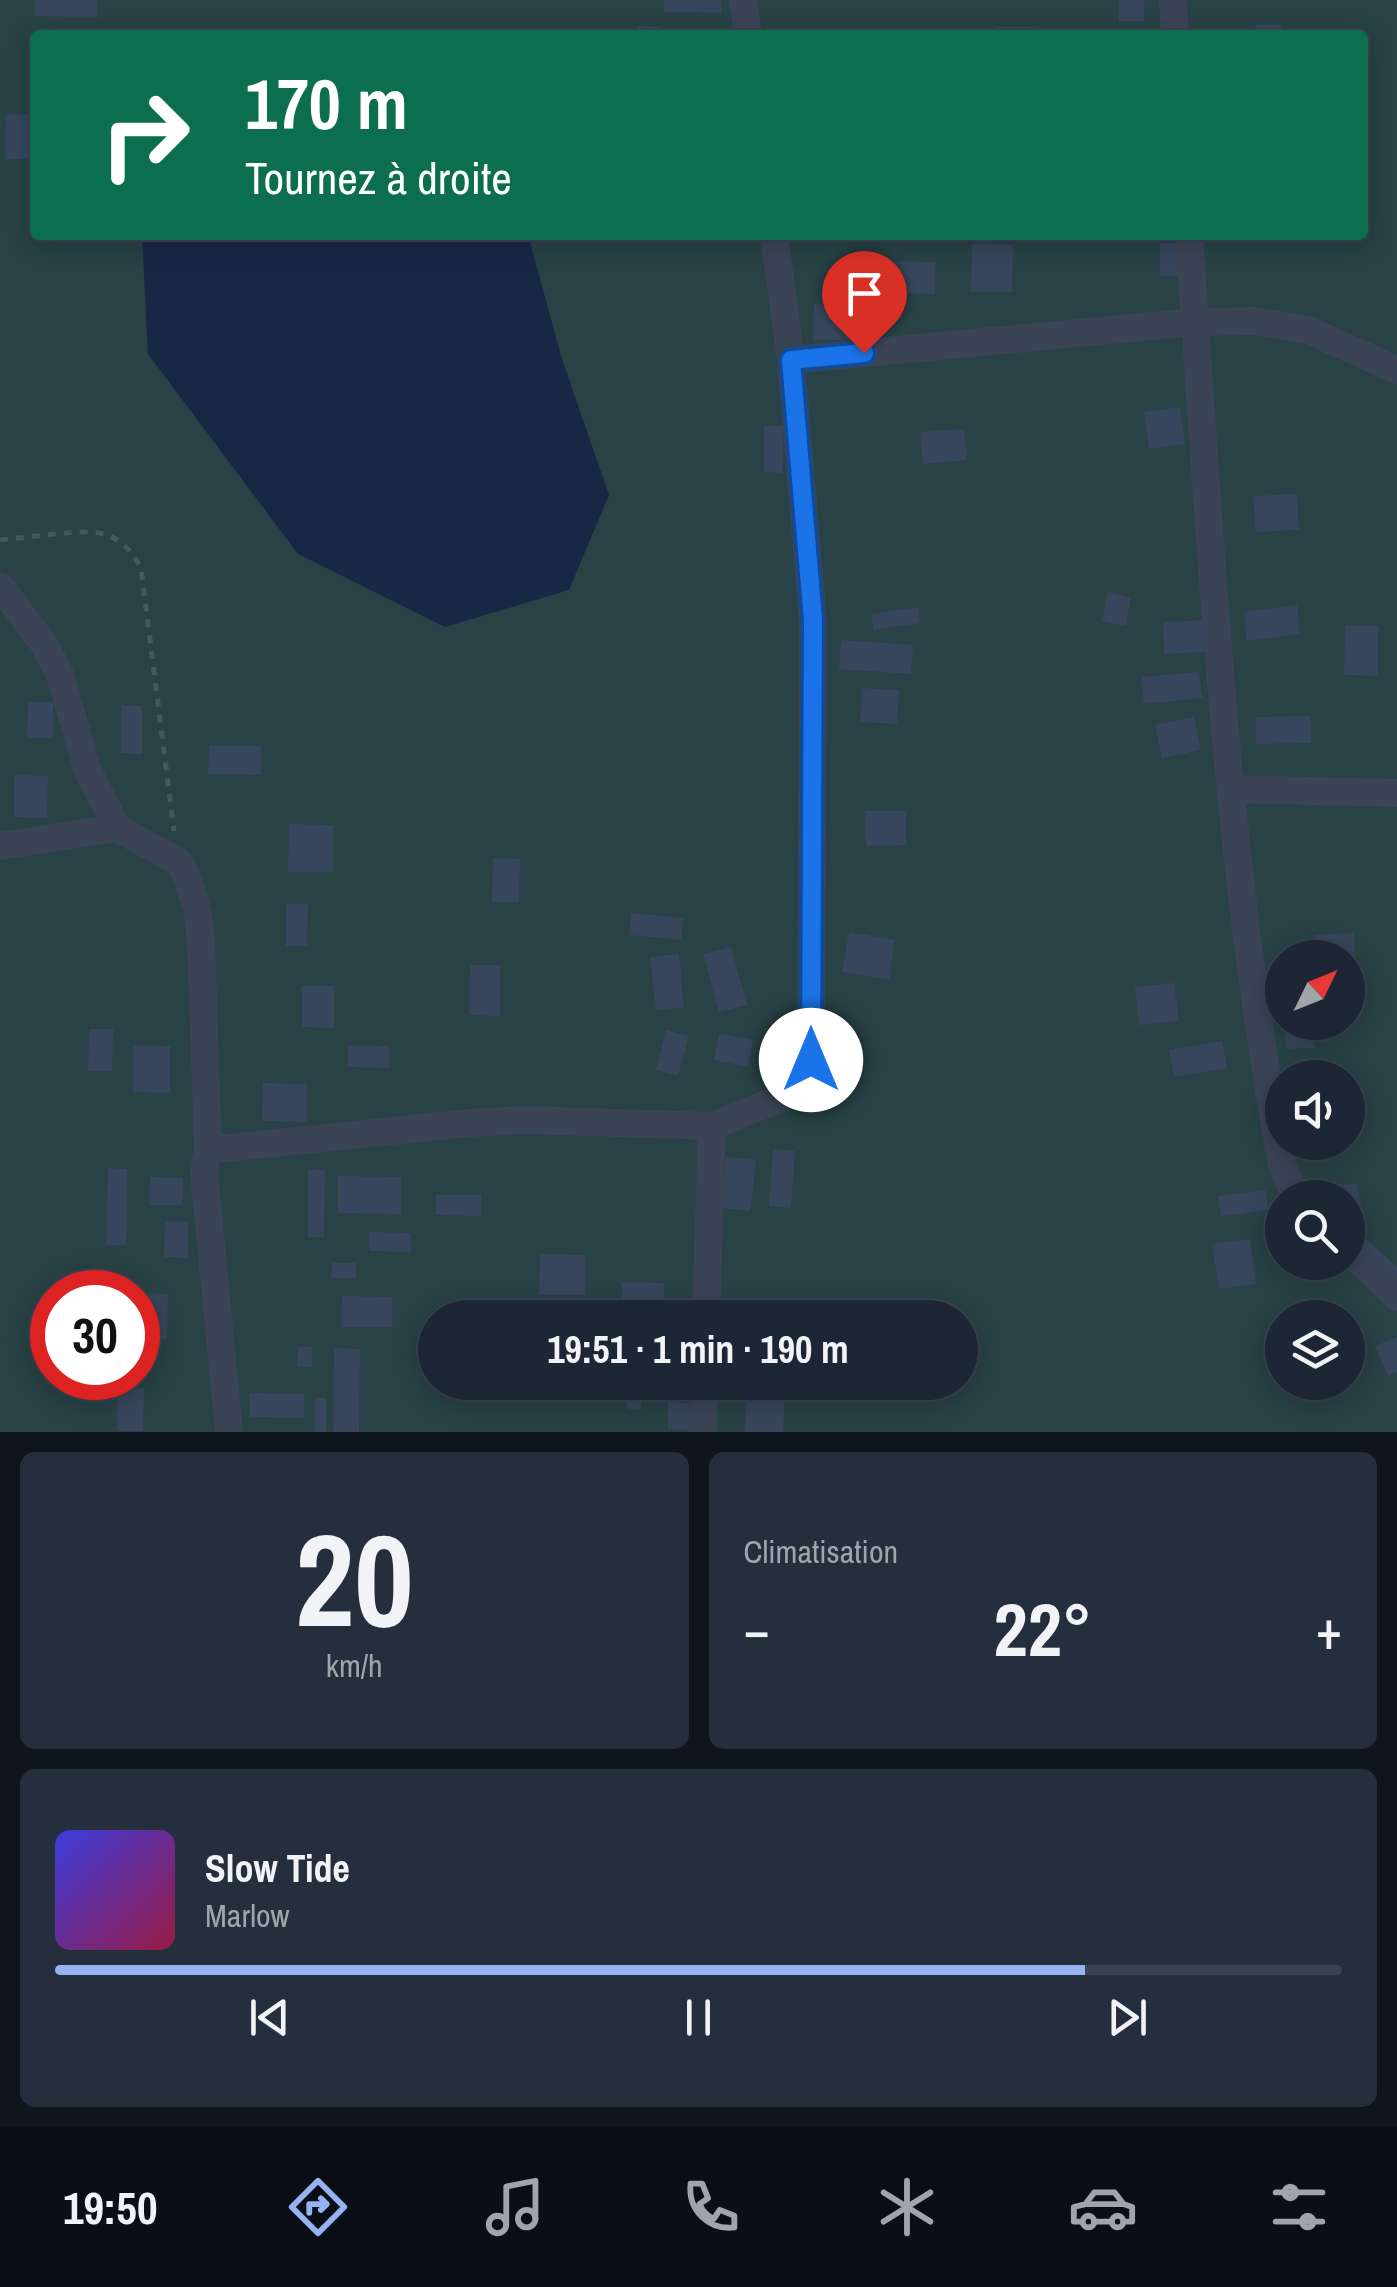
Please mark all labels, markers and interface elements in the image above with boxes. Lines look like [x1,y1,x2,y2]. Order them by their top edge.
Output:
text: 170 m [245,57,408,151]
icon: right [80,70,210,200]
text: Tournez à droite [245,147,512,208]
pin [822,251,907,354]
icon: arrive [837,266,892,321]
north arrow [1265,940,1365,1040]
map controls [1265,940,1365,1400]
position arrow [759,1008,863,1112]
button: sound [1265,1060,1365,1160]
button: search [1265,1180,1365,1280]
speed limit sign: 30 [30,1270,160,1400]
button: layers [1265,1300,1365,1400]
text: 19:51 · 1 min · 190 m [547,1324,849,1375]
text: 20 [295,1491,414,1667]
text: Climatisation [744,1530,898,1573]
text: 22° [994,1578,1092,1679]
text: − [744,1592,770,1666]
text: + [1316,1592,1342,1666]
text: km/h [326,1644,383,1687]
text: Slow Tide [205,1843,350,1894]
text: Marlow [205,1894,290,1937]
icon: previous [242,1990,297,2045]
icon: pause [671,1990,726,2045]
icon: next [1100,1990,1155,2045]
icon: directions [283,2172,353,2242]
icon: music [480,2172,550,2242]
icon: phone [676,2172,746,2242]
icon: climate [872,2172,942,2242]
icon: car [1068,2172,1138,2242]
icon: filters [1264,2172,1334,2242]
text: 19:50 [63,2177,157,2238]

